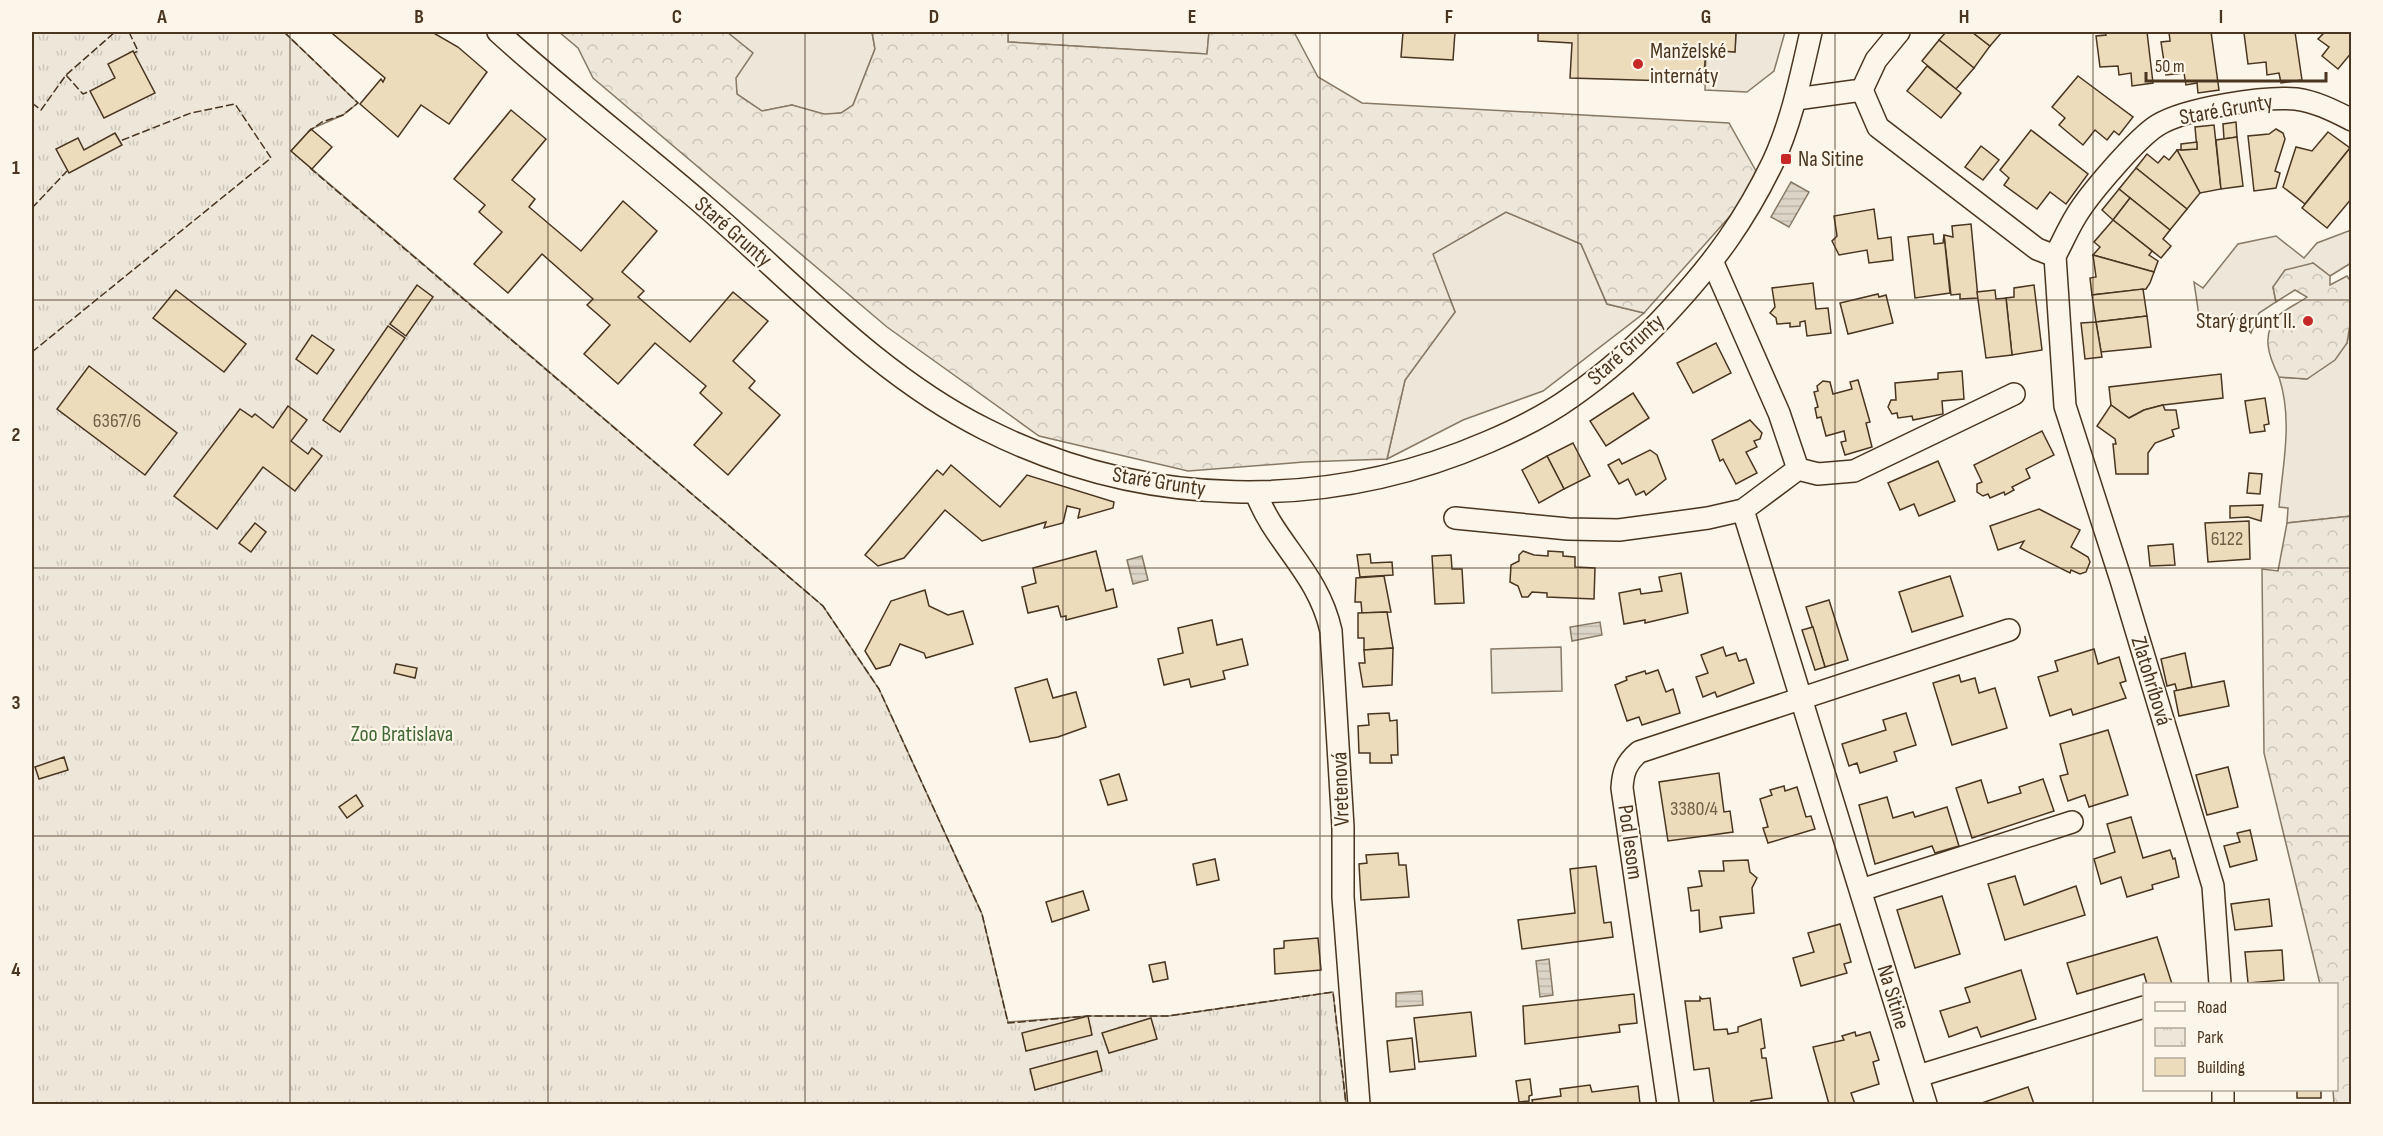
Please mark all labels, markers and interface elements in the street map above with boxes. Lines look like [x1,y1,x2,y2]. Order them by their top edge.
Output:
text: A [156,5,167,29]
text: B [414,5,424,29]
text: C [672,5,682,29]
text: D [929,5,939,29]
text: E [1188,5,1196,29]
text: F [1445,5,1453,29]
text: G [1701,5,1711,29]
text: H [1959,5,1969,29]
text: I [2219,5,2223,29]
place label: Manželské internáty [1650,38,1726,90]
scale bar [2146,45,2326,83]
text: 50 m [2155,56,2185,77]
marker: Manželské internáty [1631,57,1645,71]
street label: Staré Grunty [2177,88,2275,131]
place label: Na Sitine [1798,146,1864,173]
marker: Na Sitine [1779,152,1793,166]
text: 1 [12,156,20,180]
street label: Staré Grunty [689,191,778,273]
street label: Staré Grunty [1582,308,1670,392]
place label: Starý grunt II. [2196,308,2296,335]
marker: Starý grunt II. [2301,314,2315,328]
house number: 6367/6 [93,409,141,433]
text: 2 [12,423,20,447]
street label: Staré Grunty [1110,461,1208,503]
house number: 6122 [2211,527,2243,551]
street label: Zlatohríbová [2125,633,2177,729]
text: 3 [12,691,21,715]
park label: Zoo Bratislava [351,721,453,748]
street label: Vretenová [1326,751,1356,827]
house number: 3380/4 [1670,797,1718,821]
street label: Pod lesom [1611,803,1649,881]
text: 4 [11,958,21,982]
street label: Na Sitine [1870,962,1916,1032]
legend [2143,983,2338,1091]
text: Road [2197,997,2227,1018]
text: Park [2197,1027,2223,1048]
text: Building [2197,1057,2245,1078]

